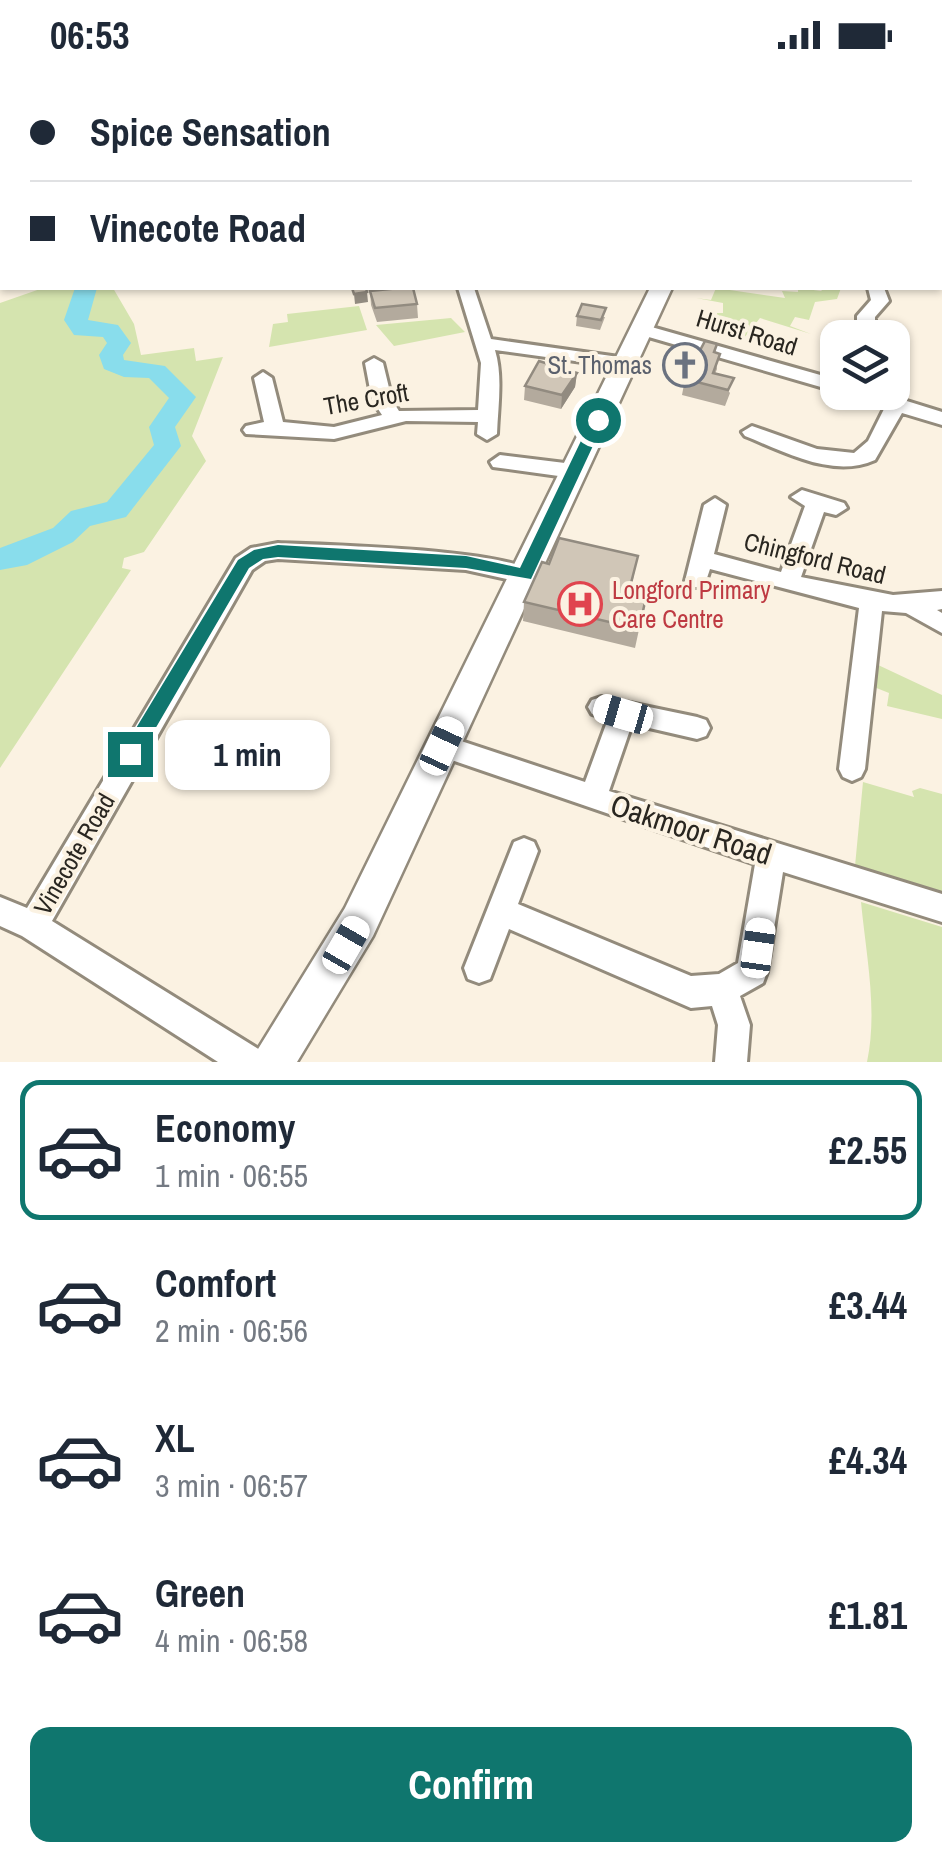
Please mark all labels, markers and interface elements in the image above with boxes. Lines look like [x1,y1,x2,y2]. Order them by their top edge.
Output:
text: 06:53 [50,10,130,61]
text: Spice Sensation [90,107,331,158]
text: Vinecote Road [90,203,306,254]
street label: Hurst Road [692,301,802,363]
map controls [820,320,910,410]
button: layers [820,320,910,410]
church icon: St. Thomas [662,342,708,388]
place label: St. Thomas [548,348,652,382]
street label: The Croft [321,375,411,423]
route start [576,398,621,443]
street label: Chingford Road [741,524,889,592]
place label: Longford Primary Care Centre [612,573,771,636]
hospital icon: Longford Primary Care Centre [557,581,603,627]
car [590,691,656,737]
car [416,712,468,780]
callout: 1 min [165,719,330,789]
route end [108,732,153,777]
text: 1 min [213,733,282,776]
street label: Oakmoor Road [606,784,777,874]
street label: Vinecote Road [25,787,123,921]
car [318,912,374,978]
car [739,916,777,980]
text: Economy [155,1103,295,1154]
icon: car [35,1105,125,1195]
text: £2.55 [829,1125,907,1176]
text: 1 min · 06:55 [155,1154,308,1197]
text: Comfort [155,1258,276,1309]
icon: car [35,1260,125,1350]
text: £3.44 [829,1280,907,1331]
text: 2 min · 06:56 [155,1309,308,1352]
text: XL [155,1413,195,1464]
icon: car [35,1415,125,1505]
text: £4.34 [829,1435,907,1486]
text: 3 min · 06:57 [155,1464,308,1507]
text: Green [155,1568,245,1619]
icon: car [35,1570,125,1660]
text: £1.81 [829,1590,907,1641]
text: 4 min · 06:58 [155,1619,308,1662]
button: Confirm [30,1727,912,1842]

